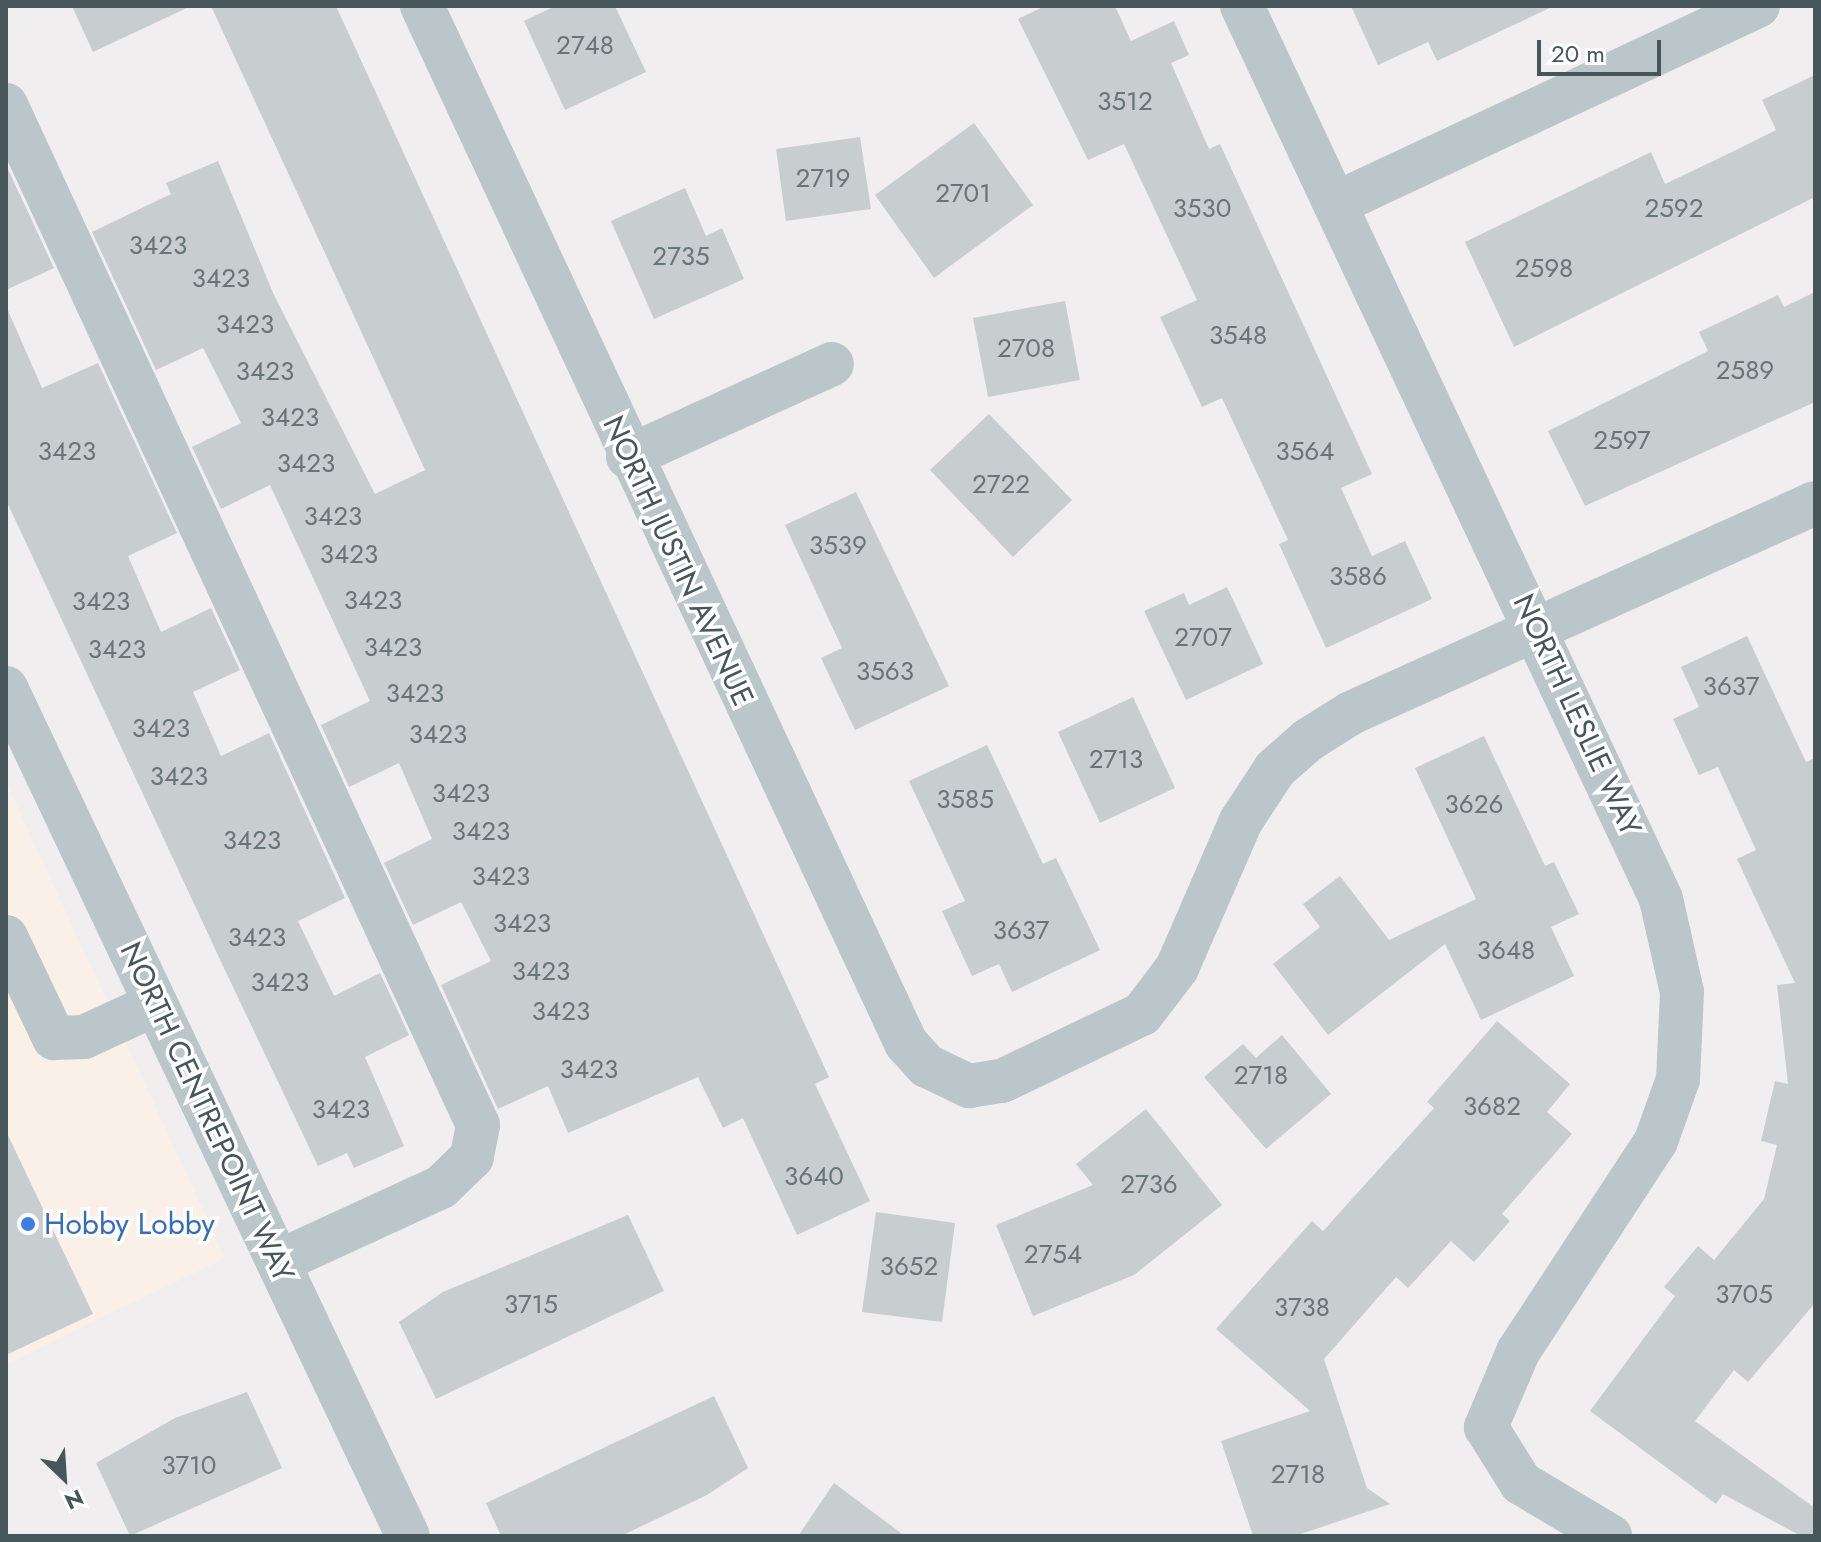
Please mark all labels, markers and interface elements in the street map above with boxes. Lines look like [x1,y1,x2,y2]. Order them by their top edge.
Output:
scale bar [1541,24,1665,74]
house number: 2748 [556,30,614,62]
text: 20 m [1551,36,1605,71]
house number: 3512 [1097,86,1153,118]
house number: 2719 [795,163,851,195]
house number: 2701 [935,178,991,210]
house number: 3530 [1173,193,1231,225]
house number: 2592 [1644,193,1704,225]
house number: 3423 [129,230,187,262]
house number: 2735 [652,241,710,273]
house number: 2598 [1515,253,1573,285]
house number: 3423 [192,263,250,295]
house number: 3423 [216,309,274,341]
house number: 3548 [1209,320,1267,352]
house number: 2708 [997,333,1055,365]
house number: 2589 [1716,355,1774,387]
house number: 3423 [236,356,294,388]
house number: 3423 [261,402,319,434]
street label: NORTH JUSTIN AVENUE [595,410,761,712]
house number: 2597 [1593,425,1651,457]
house number: 3423 [38,436,96,468]
house number: 3564 [1276,436,1334,468]
house number: 3423 [277,448,335,480]
house number: 2722 [972,469,1030,501]
house number: 3423 [304,501,362,533]
house number: 3539 [809,530,867,562]
house number: 3423 [320,539,378,571]
house number: 3586 [1329,561,1387,593]
house number: 3423 [344,585,402,617]
house number: 3423 [72,586,130,618]
street label: NORTH LESLIE WAY [1505,589,1649,841]
house number: 2707 [1174,622,1232,654]
house number: 3423 [364,632,422,664]
house number: 3423 [88,634,146,666]
house number: 3563 [856,656,914,688]
house number: 3637 [1703,671,1759,703]
house number: 3423 [386,678,444,710]
house number: 3423 [132,713,190,745]
house number: 3423 [409,719,467,751]
house number: 2713 [1089,744,1143,776]
house number: 3423 [150,761,208,793]
house number: 3423 [432,778,490,810]
house number: 3585 [936,784,994,816]
house number: 3626 [1445,789,1503,821]
house number: 3423 [452,816,510,848]
house number: 3423 [223,825,281,857]
house number: 3423 [472,861,530,893]
house number: 3423 [493,908,551,940]
house number: 3637 [993,915,1049,947]
house number: 3423 [228,922,286,954]
house number: 3648 [1477,935,1535,967]
street label: NORTH CENTREPOINT WAY [112,936,302,1288]
house number: 3423 [512,956,570,988]
house number: 3423 [251,967,309,999]
house number: 3423 [532,996,590,1028]
house number: 3423 [560,1054,618,1086]
house number: 2718 [1234,1060,1288,1092]
house number: 3682 [1463,1091,1521,1123]
house number: 3423 [312,1094,370,1126]
house number: 3640 [784,1161,844,1193]
house number: 2736 [1120,1169,1178,1201]
place label: Hobby Lobby [44,1206,215,1242]
marker: Hobby Lobby [19,1215,37,1233]
house number: 2754 [1024,1239,1082,1271]
house number: 3652 [880,1251,938,1283]
house number: 3705 [1715,1279,1773,1311]
house number: 3715 [504,1289,558,1321]
house number: 3738 [1274,1292,1330,1324]
north arrow [24,1438,104,1518]
house number: 3710 [162,1450,216,1482]
house number: 2718 [1271,1459,1325,1491]
text: N [59,1482,89,1518]

